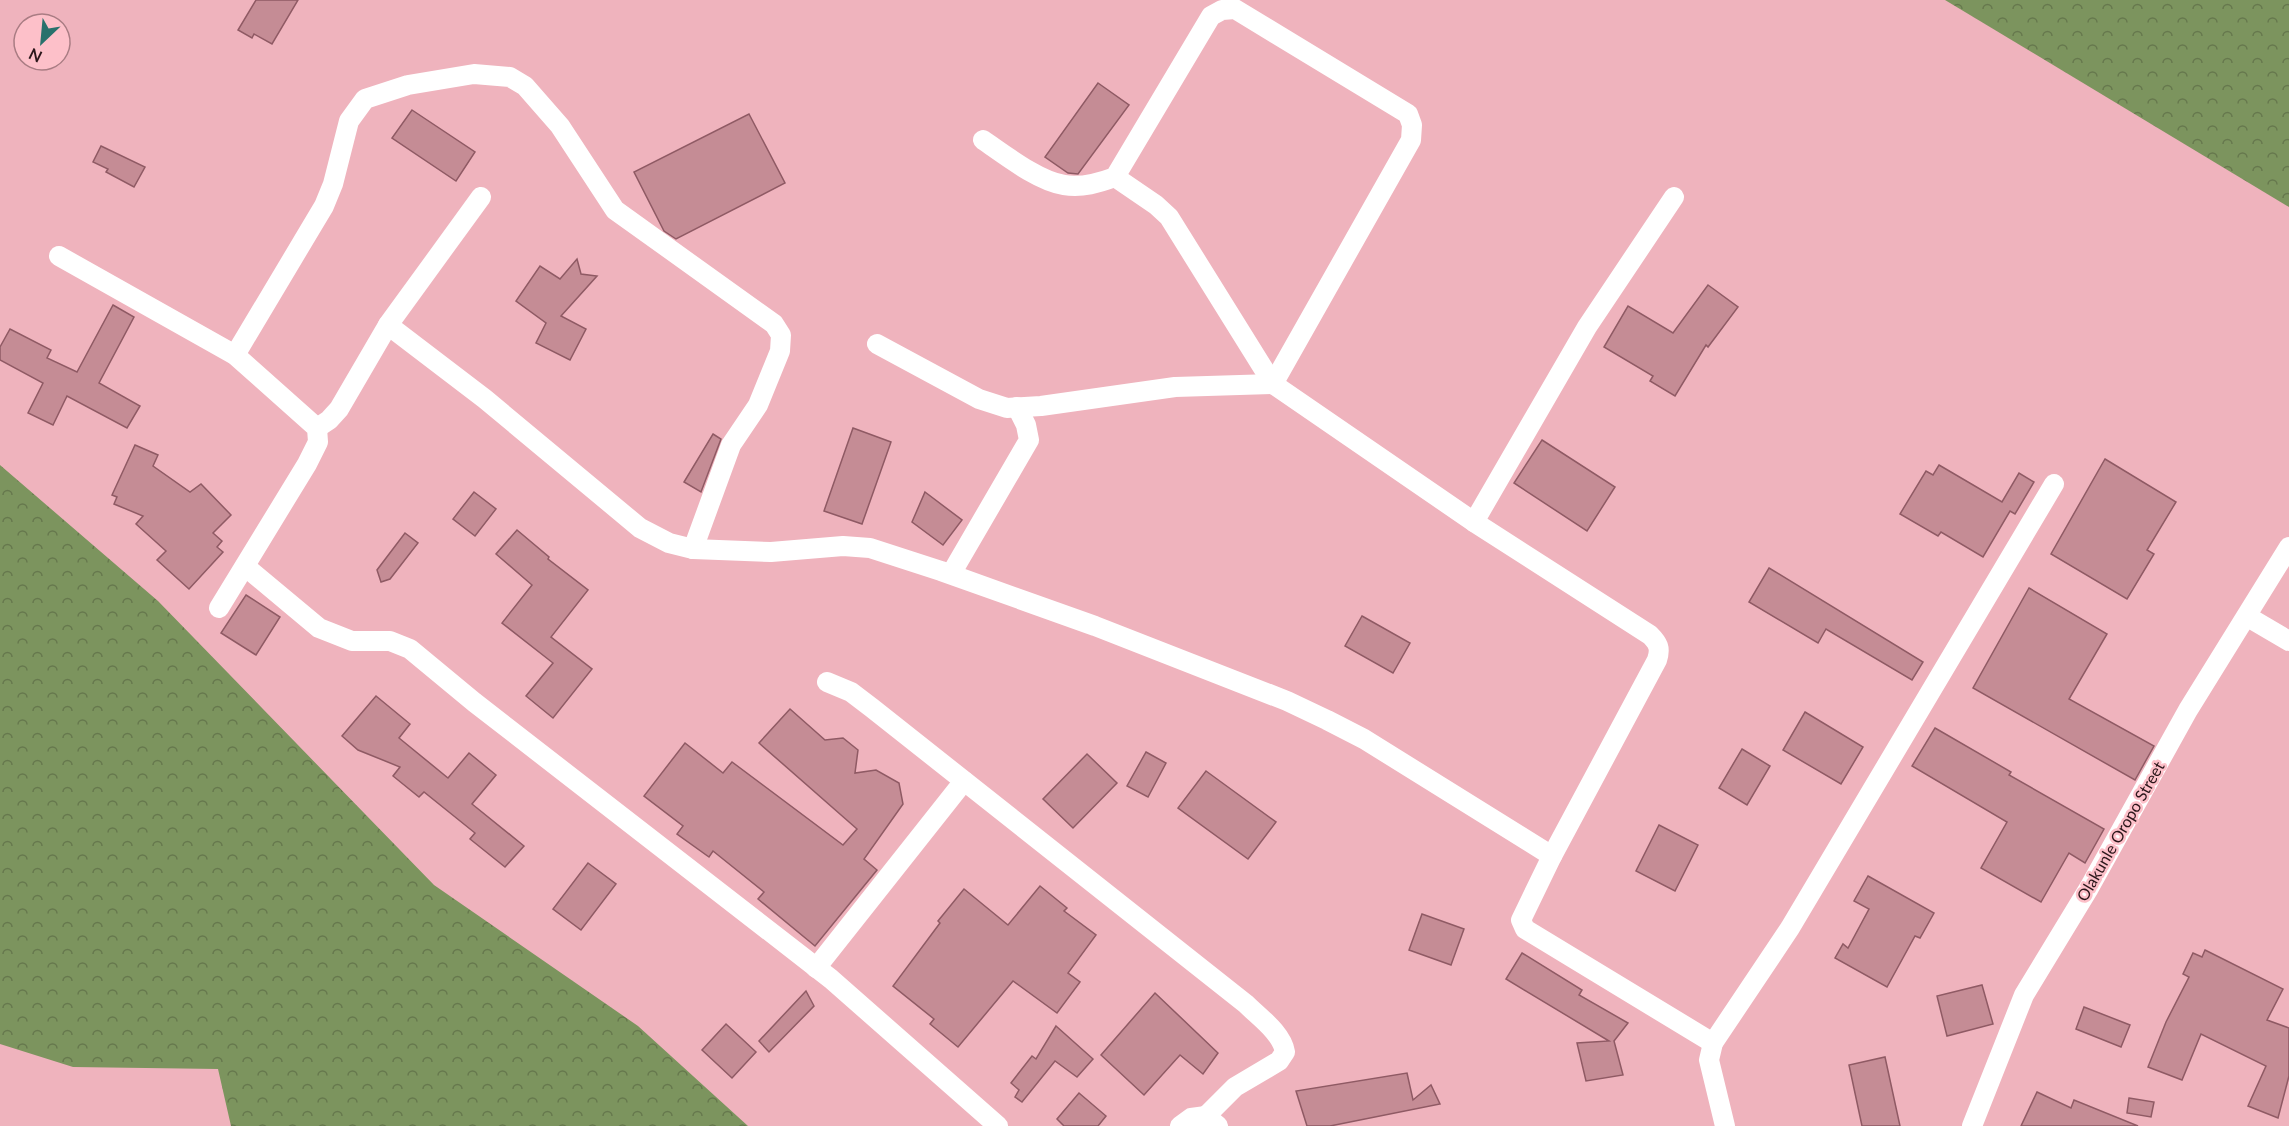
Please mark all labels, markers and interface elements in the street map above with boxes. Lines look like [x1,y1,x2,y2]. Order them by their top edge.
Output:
north arrow [12,12,72,72]
text: N [26,45,45,67]
street label: Olakunle Oropo Street [2072,758,2168,904]

